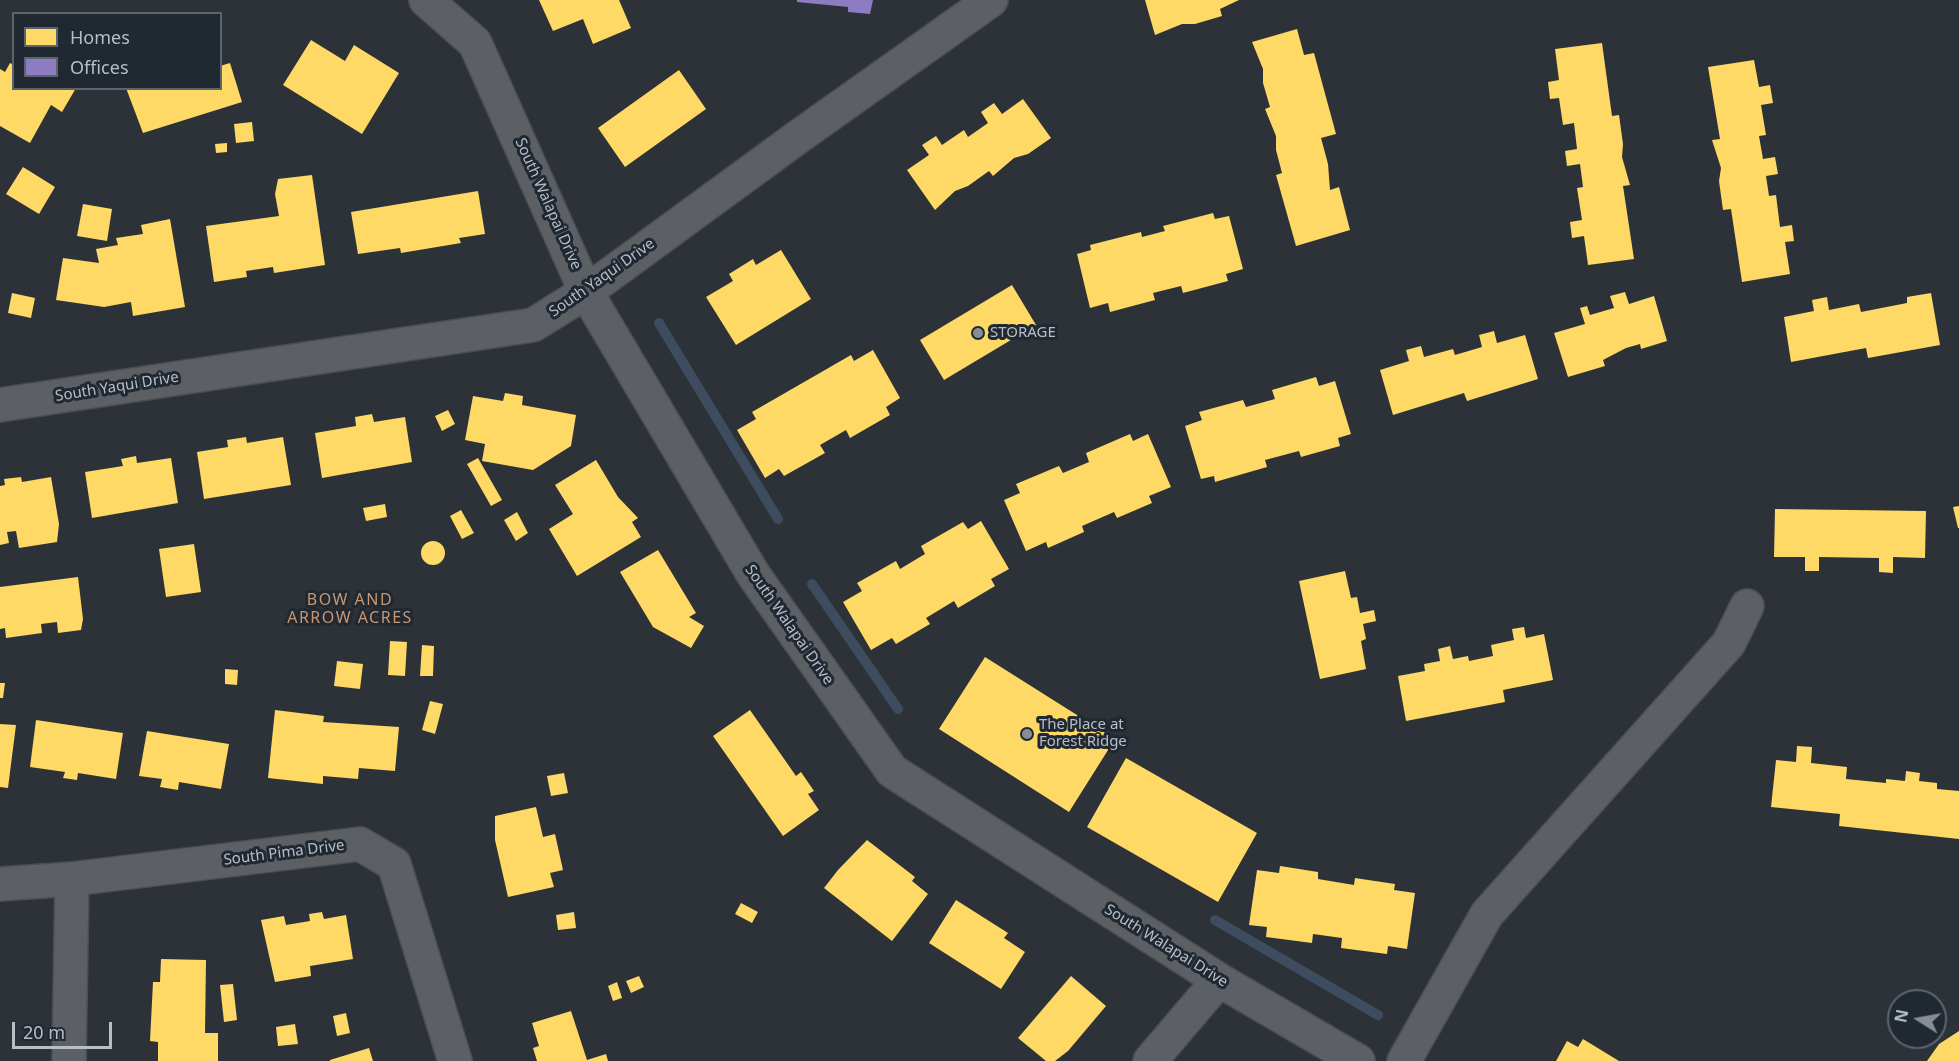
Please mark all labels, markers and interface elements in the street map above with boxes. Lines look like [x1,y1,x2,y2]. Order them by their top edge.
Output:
legend [12,12,222,90]
text: Homes [70,25,130,49]
text: Offices [70,55,129,79]
street label: South Walapai Drive [511,135,585,273]
street label: South Yaqui Drive [546,235,658,321]
place label: STORAGE [990,324,1056,342]
marker: STORAGE [971,326,985,340]
street label: South Yaqui Drive [54,368,180,406]
street label: South Walapai Drive [741,562,837,688]
district label: BOW AND ARROW ACRES [287,590,413,628]
place label: The Place at Forest Ridge [1039,716,1127,751]
marker: The Place at Forest Ridge [1020,727,1034,741]
street label: South Pima Drive [223,837,345,869]
street label: South Walapai Drive [1101,901,1231,991]
north arrow [1887,989,1947,1049]
text: N [1889,1007,1913,1024]
scale bar [15,1010,116,1048]
text: 20 m [23,1020,65,1044]

